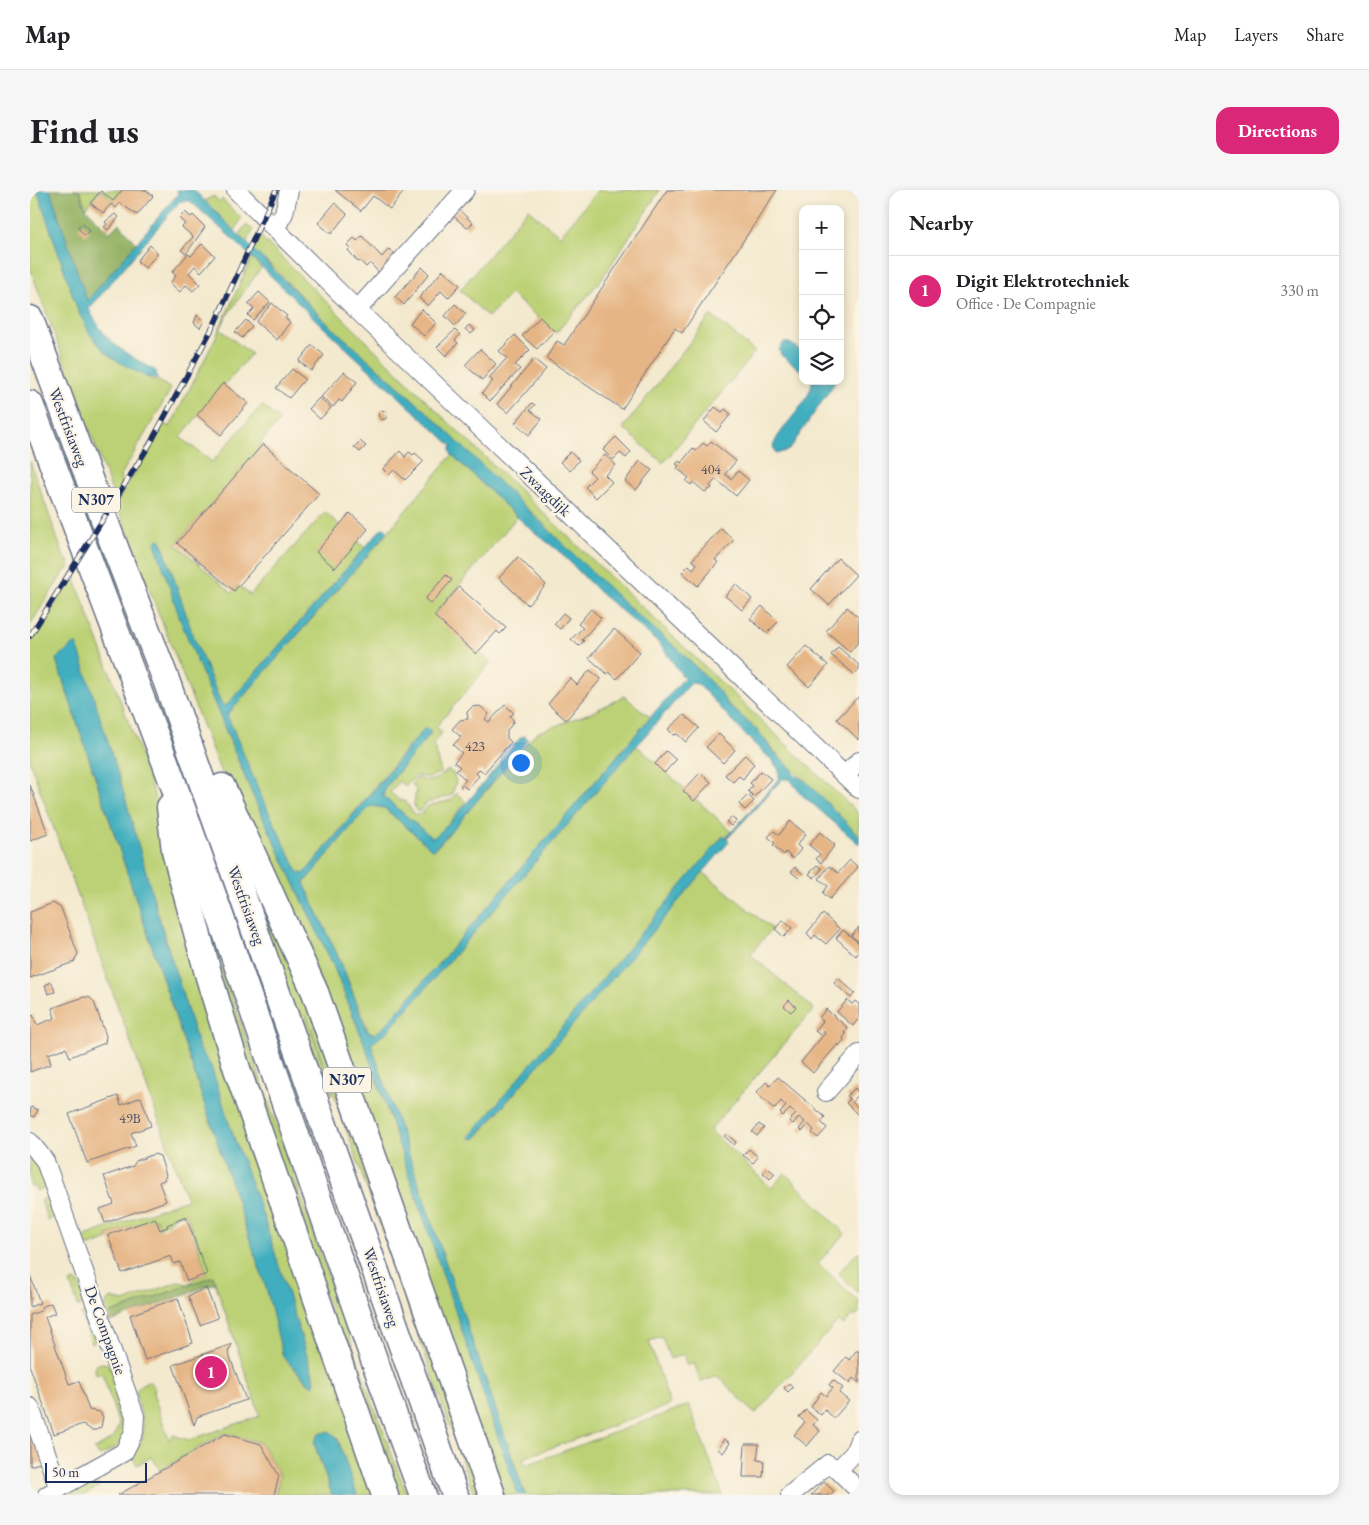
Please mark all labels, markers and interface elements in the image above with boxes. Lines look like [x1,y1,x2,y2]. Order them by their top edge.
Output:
text: Map [25,19,70,50]
text: Map [1174,23,1206,46]
text: Layers [1234,23,1278,46]
text: Share [1306,23,1344,46]
button: Directions [1216,107,1339,154]
text: Find us [30,108,139,153]
map controls [799,205,844,385]
button: + [799,205,844,250]
text: Nearby [909,209,973,236]
button: − [799,250,844,295]
text: Digit Elektrotechniek [956,268,1129,293]
text: 1 [921,280,929,301]
text: 330 m [1280,280,1319,301]
text: Office · De Compagnie [956,293,1096,314]
button: locate [799,295,844,340]
button: layers [799,340,844,385]
street label: Westfrisiaweg [44,385,94,471]
house number: 404 [701,460,721,478]
street label: Zwaagdijk [516,462,576,521]
road number: N307 [72,488,120,512]
house number: 423 [465,737,485,755]
your location [508,750,534,776]
street label: Westfrisiaweg [223,863,271,949]
road number: N307 [323,1068,371,1092]
house number: 49B [119,1109,141,1127]
street label: Westfrisiaweg [358,1245,405,1331]
street label: De Compagnie [80,1283,131,1378]
pin: 1 [195,1353,227,1391]
scale bar [45,1460,148,1483]
text: 50 m [52,1463,79,1481]

